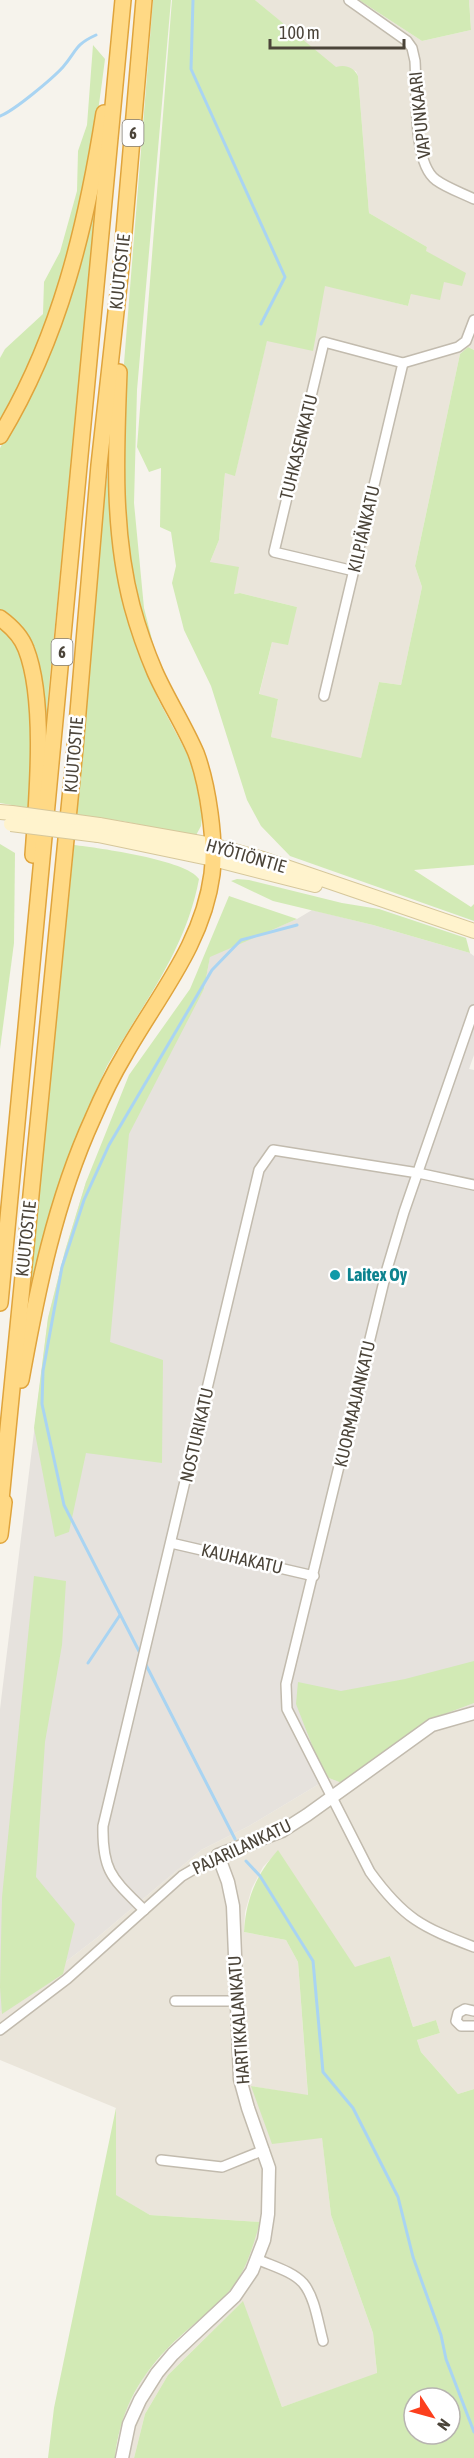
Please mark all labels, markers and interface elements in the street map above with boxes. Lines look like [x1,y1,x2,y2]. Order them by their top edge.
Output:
scale bar [270,12,404,50]
text: 100 m [279,22,320,43]
street label: VAPUNKAARI [404,70,435,160]
road number: 6 [122,120,144,146]
street label: KUUTOSTIE [105,233,134,311]
street label: TUHKASENKATU [275,392,322,502]
street label: KILPIÄNKATU [343,483,384,574]
road number: 6 [52,639,72,665]
street label: KUUTOSTIE [60,716,87,794]
street label: HYÖTIÖNTIE [204,834,289,877]
street label: KUUTOSTIE [11,1200,40,1278]
place label: Laitex Oy [347,1264,408,1285]
marker: Laitex Oy [328,1268,342,1282]
street label: KUORMAAJANKATU [330,1339,379,1469]
street label: NOSTURIKATU [175,1386,218,1484]
street label: KAUHAKATU [199,1539,285,1578]
street label: PAJARILANKATU [189,1814,295,1879]
street label: HARTIKKALANKATU [224,1955,253,2085]
north arrow [402,2386,462,2446]
text: N [434,2416,454,2434]

